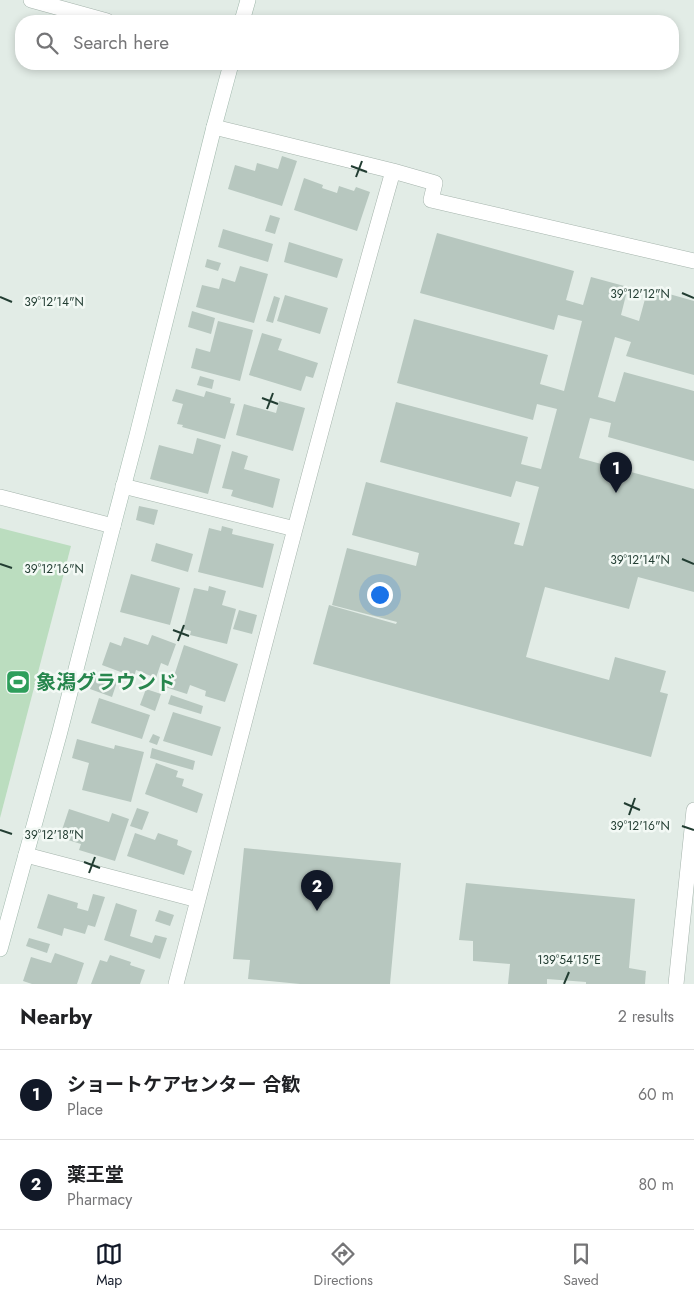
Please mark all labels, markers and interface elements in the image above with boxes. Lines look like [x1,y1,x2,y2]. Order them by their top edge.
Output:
search box [15,15,679,70]
icon: search [33,29,61,57]
text: Search here [73,29,169,56]
text: 39°12'12"N [610,285,670,303]
text: 39°12'14"N [24,293,84,311]
pin: 1 [600,452,632,493]
text: 39°12'14"N [610,551,670,569]
text: 39°12'16"N [24,560,84,578]
your location [367,582,393,608]
place label: 象潟グラウンド [36,668,176,697]
sports icon: 象潟グラウンド [5,669,31,695]
text: 39°12'16"N [610,817,670,835]
text: 39°12'18"N [24,826,84,844]
pin: 2 [301,870,333,911]
text: 139°54'15"E [537,951,601,969]
text: Nearby [20,1002,92,1032]
text: 2 results [618,1005,674,1028]
text: ショートケアセンター 合歓 [67,1071,300,1098]
text: 1 [32,1083,40,1106]
text: 60 m [638,1083,674,1106]
text: Place [67,1098,103,1121]
text: 薬王堂 [67,1161,124,1188]
text: 2 [31,1173,41,1196]
text: 80 m [638,1173,674,1196]
text: Pharmacy [67,1188,132,1211]
tab: Map [95,1240,123,1290]
tab: Directions [314,1240,373,1290]
tab: Saved [563,1240,599,1290]

